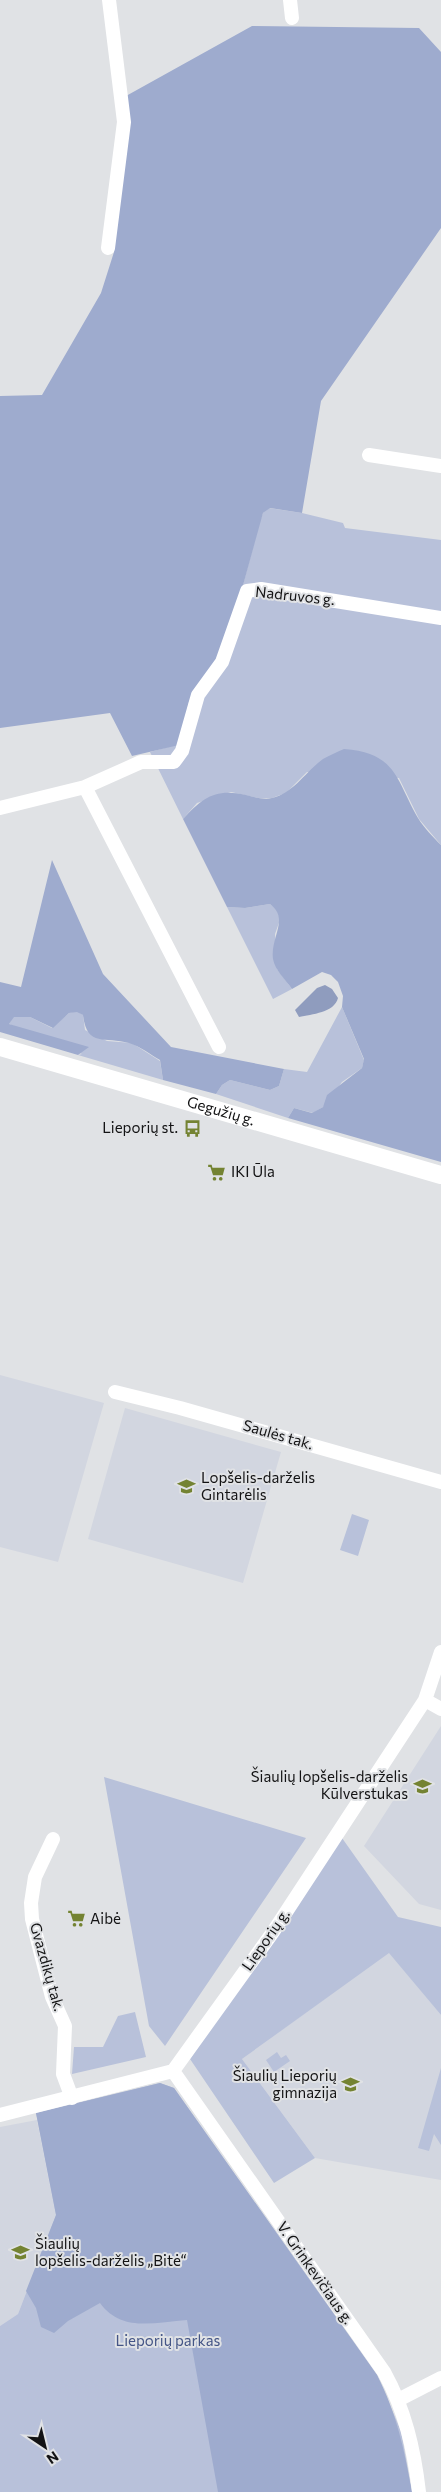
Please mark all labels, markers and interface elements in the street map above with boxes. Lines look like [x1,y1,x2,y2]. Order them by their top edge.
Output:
street label: Nadruvos g. [254,582,336,608]
street label: Gegužių g. [185,1092,257,1129]
place label: Lieporių st. [102,1118,178,1136]
bus stop icon: Lieporių st. [182,1118,202,1138]
supermarket icon: IKI Ūla [207,1162,227,1182]
place label: IKI Ūla [231,1162,275,1180]
street label: Saulės tak. [241,1415,315,1453]
place label: Lopšelis-darželis Gintarėlis [201,1468,315,1503]
school or university icon: Lopšelis-darželis Gintarėlis [177,1477,197,1497]
place label: Šiaulių lopšelis-darželis Kūlverstukas [251,1766,408,1802]
school or university icon: Šiaulių lopšelis-darželis Kūlverstukas [412,1776,432,1796]
street label: Lieporių g. [237,1905,293,1974]
supermarket icon: Aibė [66,1909,86,1929]
place label: Aibė [90,1909,121,1927]
street label: Gvazdikų tak. [27,1920,69,2013]
place label: Šiaulių Lieporių gimnazija [233,2065,337,2101]
school or university icon: Šiaulių Lieporių gimnazija [341,2075,361,2095]
street label: V. Grinkevičiaus g. [274,2218,358,2327]
place label: Šiaulių lopšelis-darželis „Bitė“ [35,2233,186,2269]
school or university icon: Šiaulių lopšelis-darželis „Bitė“ [11,2243,31,2263]
park label: Lieporių parkas [116,2331,221,2349]
north arrow [20,2422,70,2472]
text: N [44,2448,62,2468]

